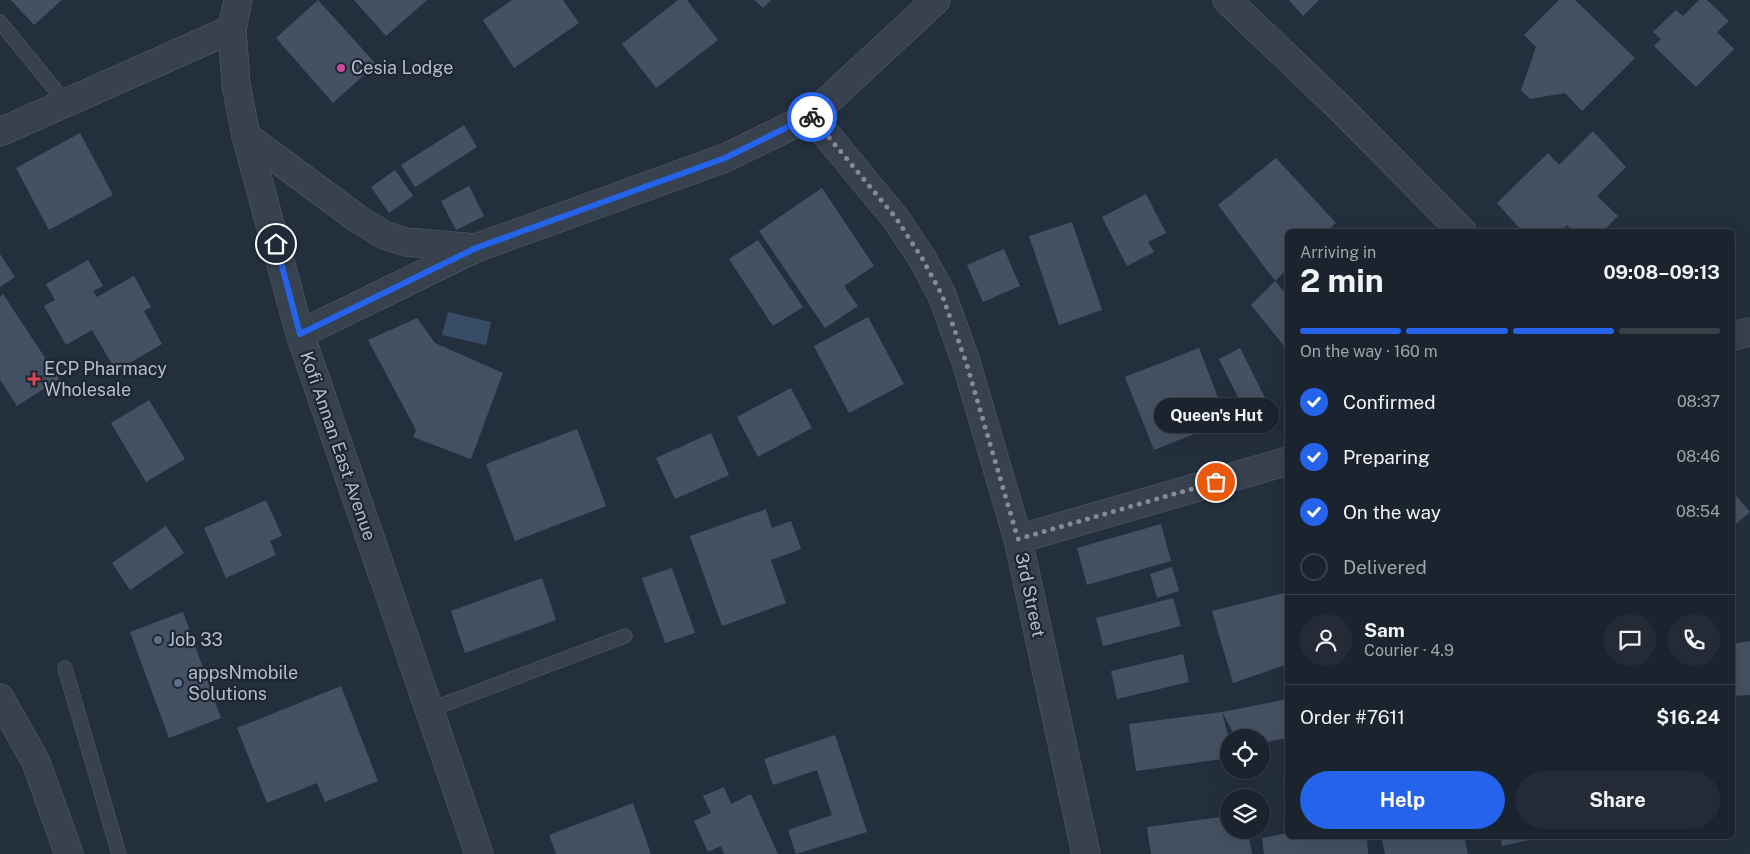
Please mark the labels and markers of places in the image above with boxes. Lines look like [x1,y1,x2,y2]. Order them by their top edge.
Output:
place label: Cesia Lodge [351,57,453,78]
marker: Cesia Lodge [335,62,347,74]
pin [255,223,297,265]
place label: ECP Pharmacy Wholesale [44,358,167,400]
marker: ECP Pharmacy Wholesale [28,373,40,385]
callout: Queen's Hut [1154,397,1278,432]
pin [1195,461,1237,503]
place label: Job 33 [168,629,223,650]
marker: Job 33 [152,634,164,646]
place label: appsNmobile Solutions [188,662,298,704]
marker: appsNmobile Solutions [172,677,184,689]

